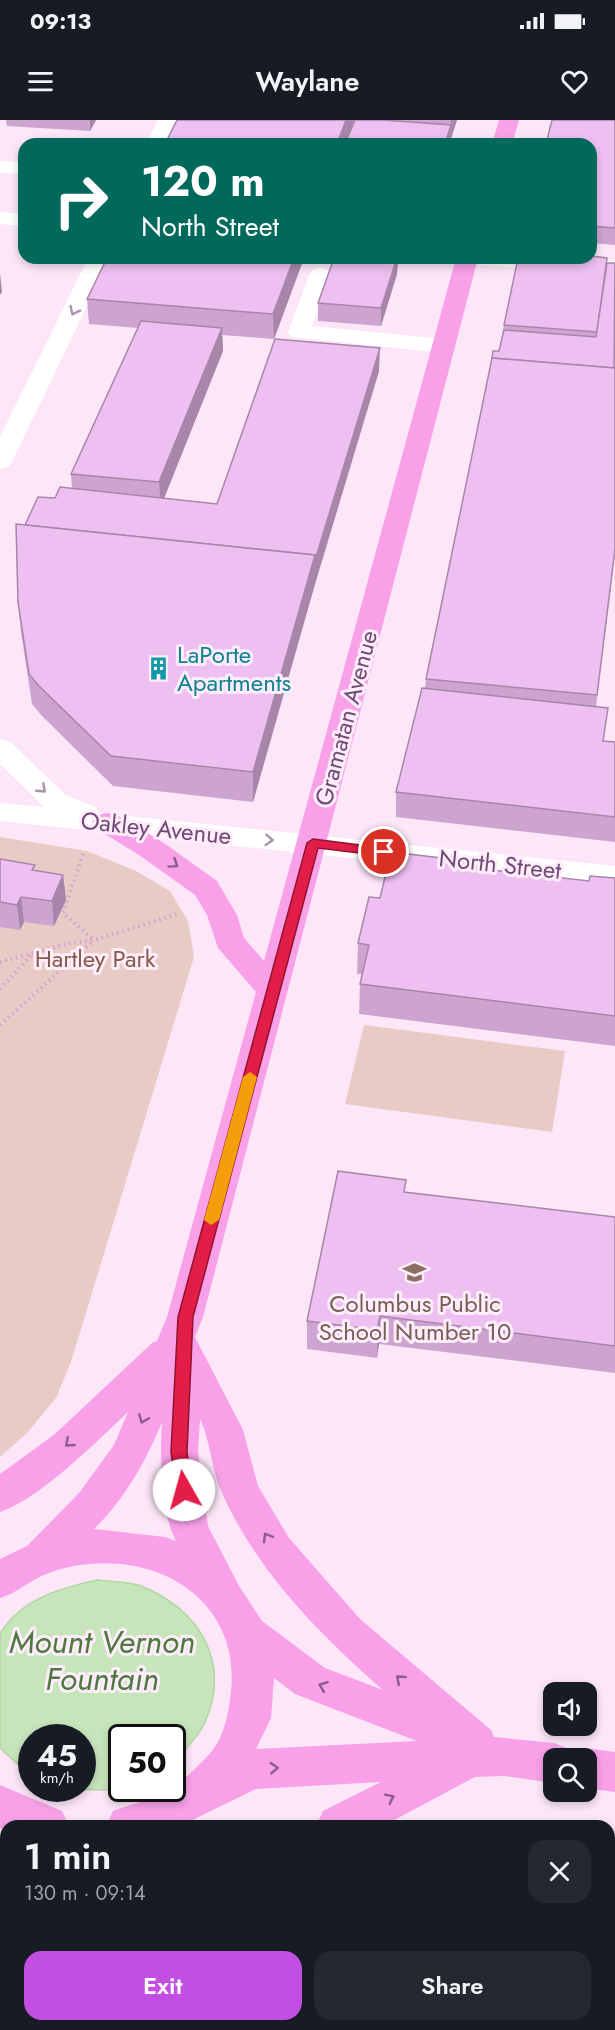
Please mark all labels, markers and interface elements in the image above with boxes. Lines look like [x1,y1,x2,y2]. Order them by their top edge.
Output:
text: 09:13 [30,5,91,37]
text: Waylane [256,62,359,101]
icon: menu [24,65,57,98]
icon: heart [558,65,591,98]
text: 120 m [141,151,265,212]
icon: right [42,162,120,240]
text: North Street [141,207,279,246]
one-way arrow [69,304,81,315]
street label: Gramatan Avenue [306,626,386,810]
place label: LaPorte Apartments [177,637,291,700]
building icon: LaPorte Apartments [146,655,172,681]
one-way arrow [35,782,45,793]
street label: Oakley Avenue [79,803,233,853]
pin [358,826,409,877]
one-way arrow [265,833,274,846]
icon: arrive [367,835,400,868]
street label: North Street [437,840,563,888]
one-way arrow [168,857,178,869]
park label: Hartley Park [35,941,156,976]
school or university icon: Columbus Public School Number 10 [402,1260,428,1286]
place label: Columbus Public School Number 10 [319,1286,511,1349]
one-way arrow [138,1413,150,1424]
one-way arrow [65,1436,76,1447]
position arrow [152,1458,216,1522]
one-way arrow [263,1533,275,1543]
water label: Mount Vernon Fountain [9,1619,195,1702]
one-way arrow [396,1675,407,1686]
one-way arrow [319,1681,330,1693]
map controls [543,1682,597,1802]
button: sound [543,1682,597,1736]
speed limit sign: 50 [108,1724,186,1802]
text: 45 [37,1734,77,1777]
button: search [543,1748,597,1802]
one-way arrow [270,1761,279,1774]
text: km/h [40,1767,74,1789]
one-way arrow [383,1794,394,1805]
text: 1 min [24,1830,111,1882]
button: close [528,1840,591,1903]
text: 130 m · 09:14 [24,1879,146,1908]
button: Exit [24,1951,302,2020]
button: Share [314,1951,591,2020]

